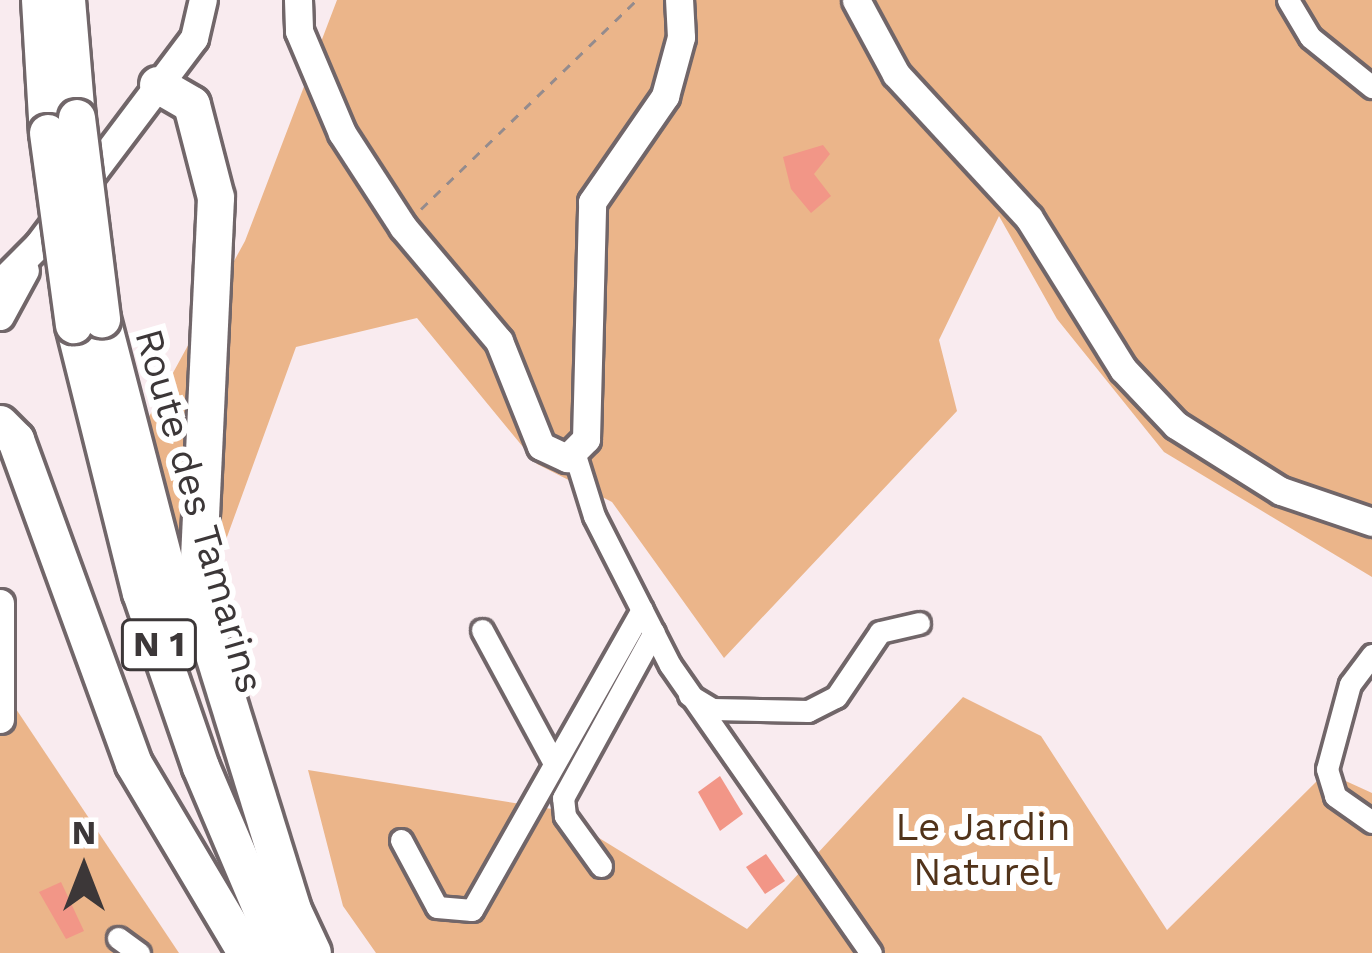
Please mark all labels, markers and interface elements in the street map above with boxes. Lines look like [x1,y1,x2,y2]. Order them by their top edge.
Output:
street label: Route des Tamarins [124,323,274,699]
road number: N 1 [120,615,198,675]
park label: Le Jardin Naturel [895,805,1071,896]
north arrow [24,809,144,929]
text: N [72,813,96,852]

